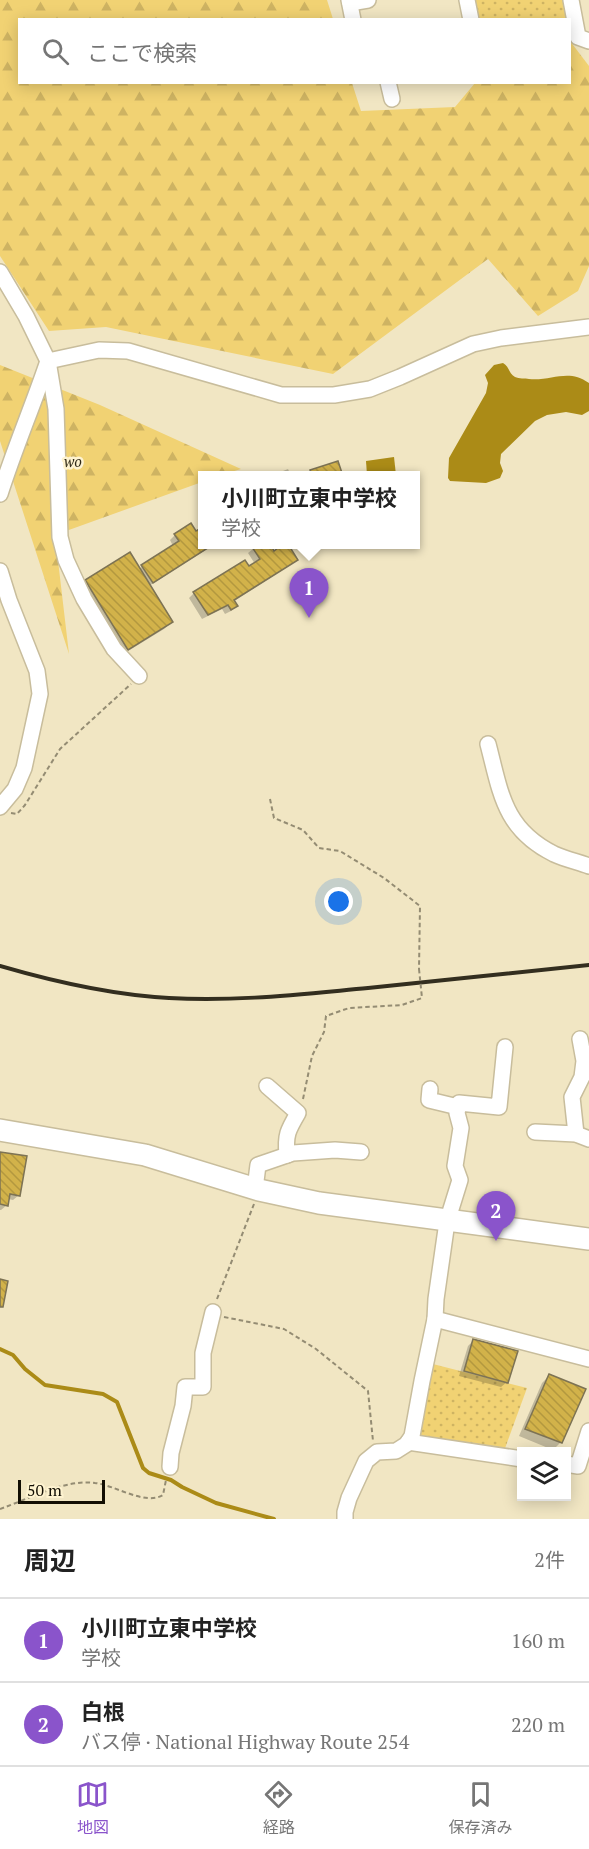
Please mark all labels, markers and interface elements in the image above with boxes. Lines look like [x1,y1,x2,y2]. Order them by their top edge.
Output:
search box [18,18,571,84]
icon: search [39,35,72,68]
text: ここで検索 [87,38,197,67]
park label: wo [64,451,82,471]
popup [198,471,420,549]
text: 小川町立東中学校 [221,483,397,512]
text: 学校 [221,514,261,541]
pin: 1 [290,568,328,618]
your location [324,887,353,916]
pin: 2 [476,1192,516,1241]
map controls [517,1447,571,1501]
button: layers [517,1447,571,1501]
scale bar [18,1477,105,1504]
text: 50 m [27,1479,62,1501]
text: 周辺 [24,1543,76,1577]
text: 2件 [534,1546,565,1573]
text: 小川町立東中学校 [81,1613,257,1642]
text: 1 [38,1627,49,1654]
text: 160 m [511,1627,565,1654]
text: 学校 [81,1644,121,1671]
text: 白根 [81,1697,125,1726]
text: 2 [38,1711,49,1738]
text: 220 m [511,1711,565,1738]
text: バス停 · National Highway Route 254 [81,1728,409,1755]
tab: 地図 [76,1778,109,1838]
tab: 経路 [262,1778,295,1838]
tab: 保存済み [448,1778,512,1838]

